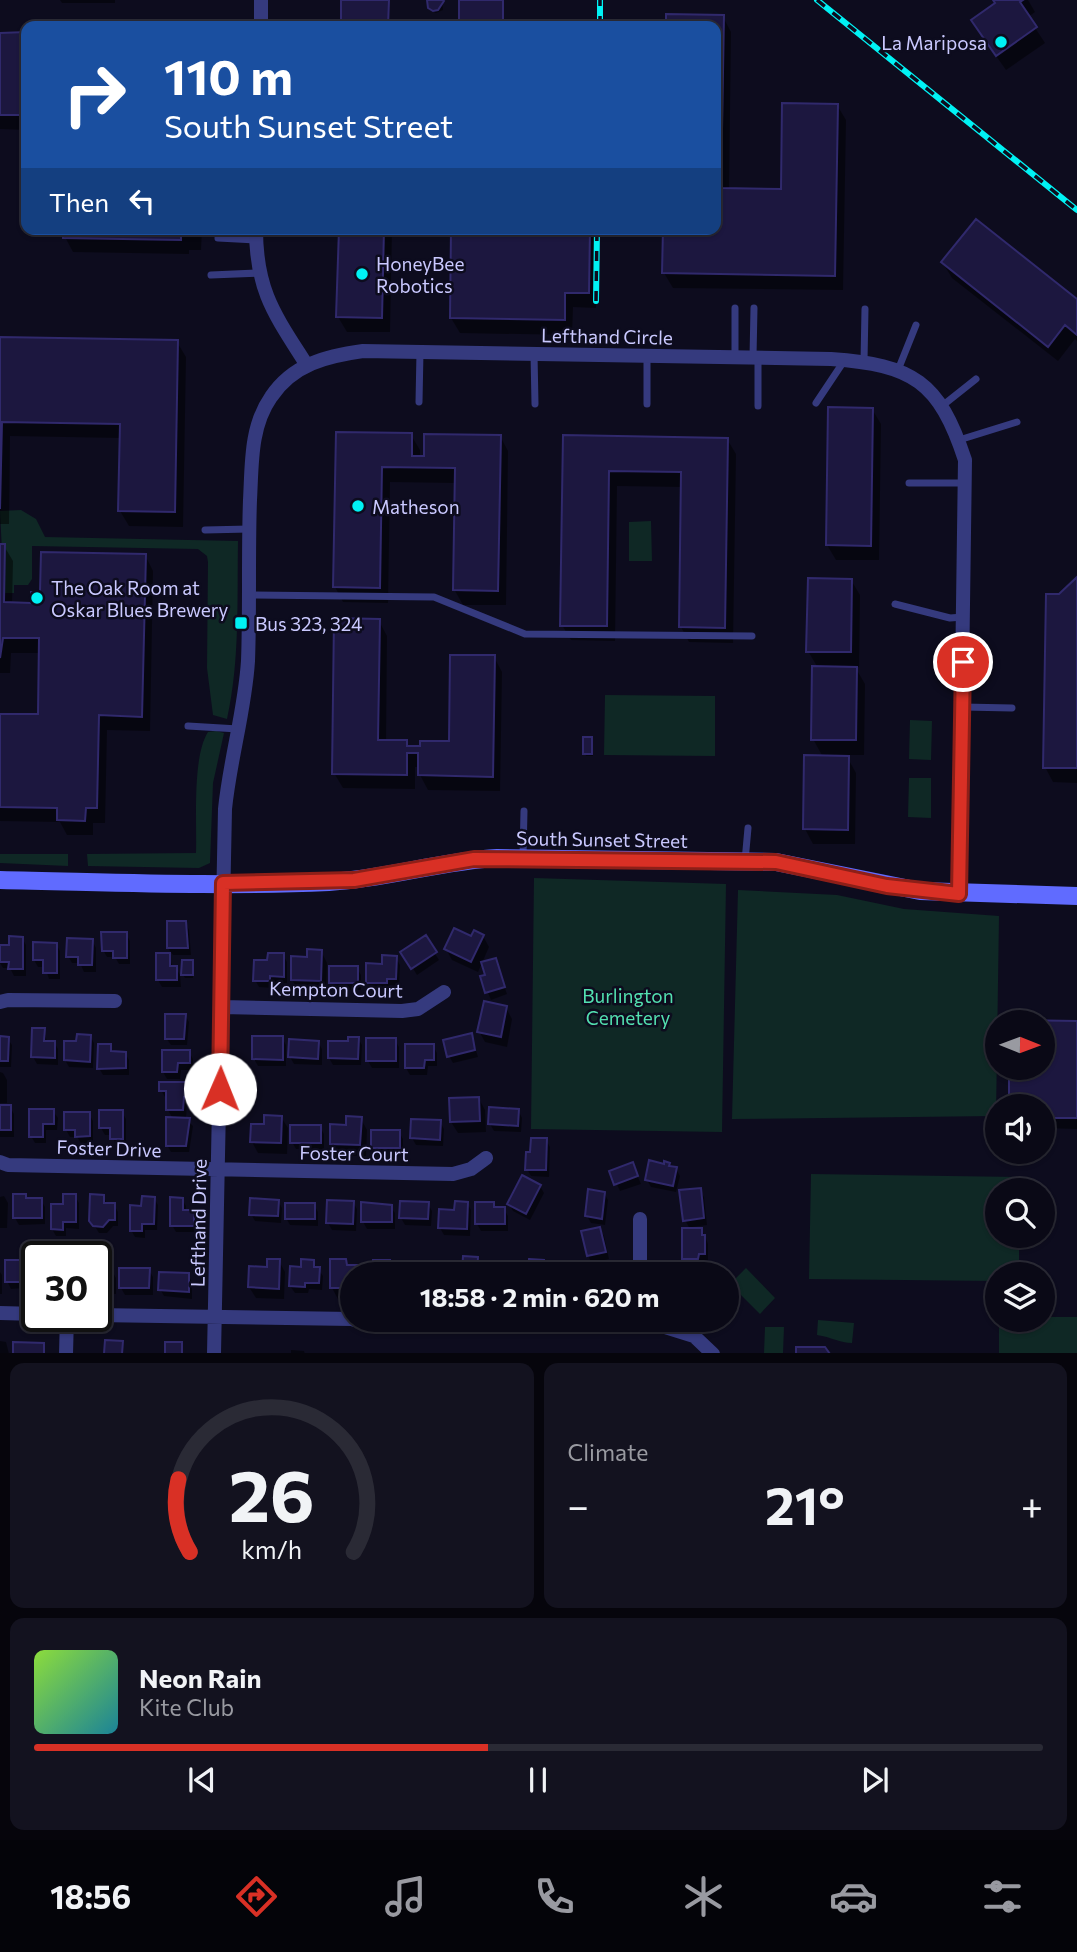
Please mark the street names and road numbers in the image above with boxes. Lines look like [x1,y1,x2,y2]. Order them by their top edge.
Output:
street label: Lefthand Circle [541,323,673,349]
street label: South Sunset Street [516,826,688,852]
street label: Kempton Court [269,976,403,1002]
street label: Foster Drive [56,1135,162,1161]
street label: Foster Court [299,1141,409,1165]
street label: Lefthand Drive [185,1159,211,1287]

